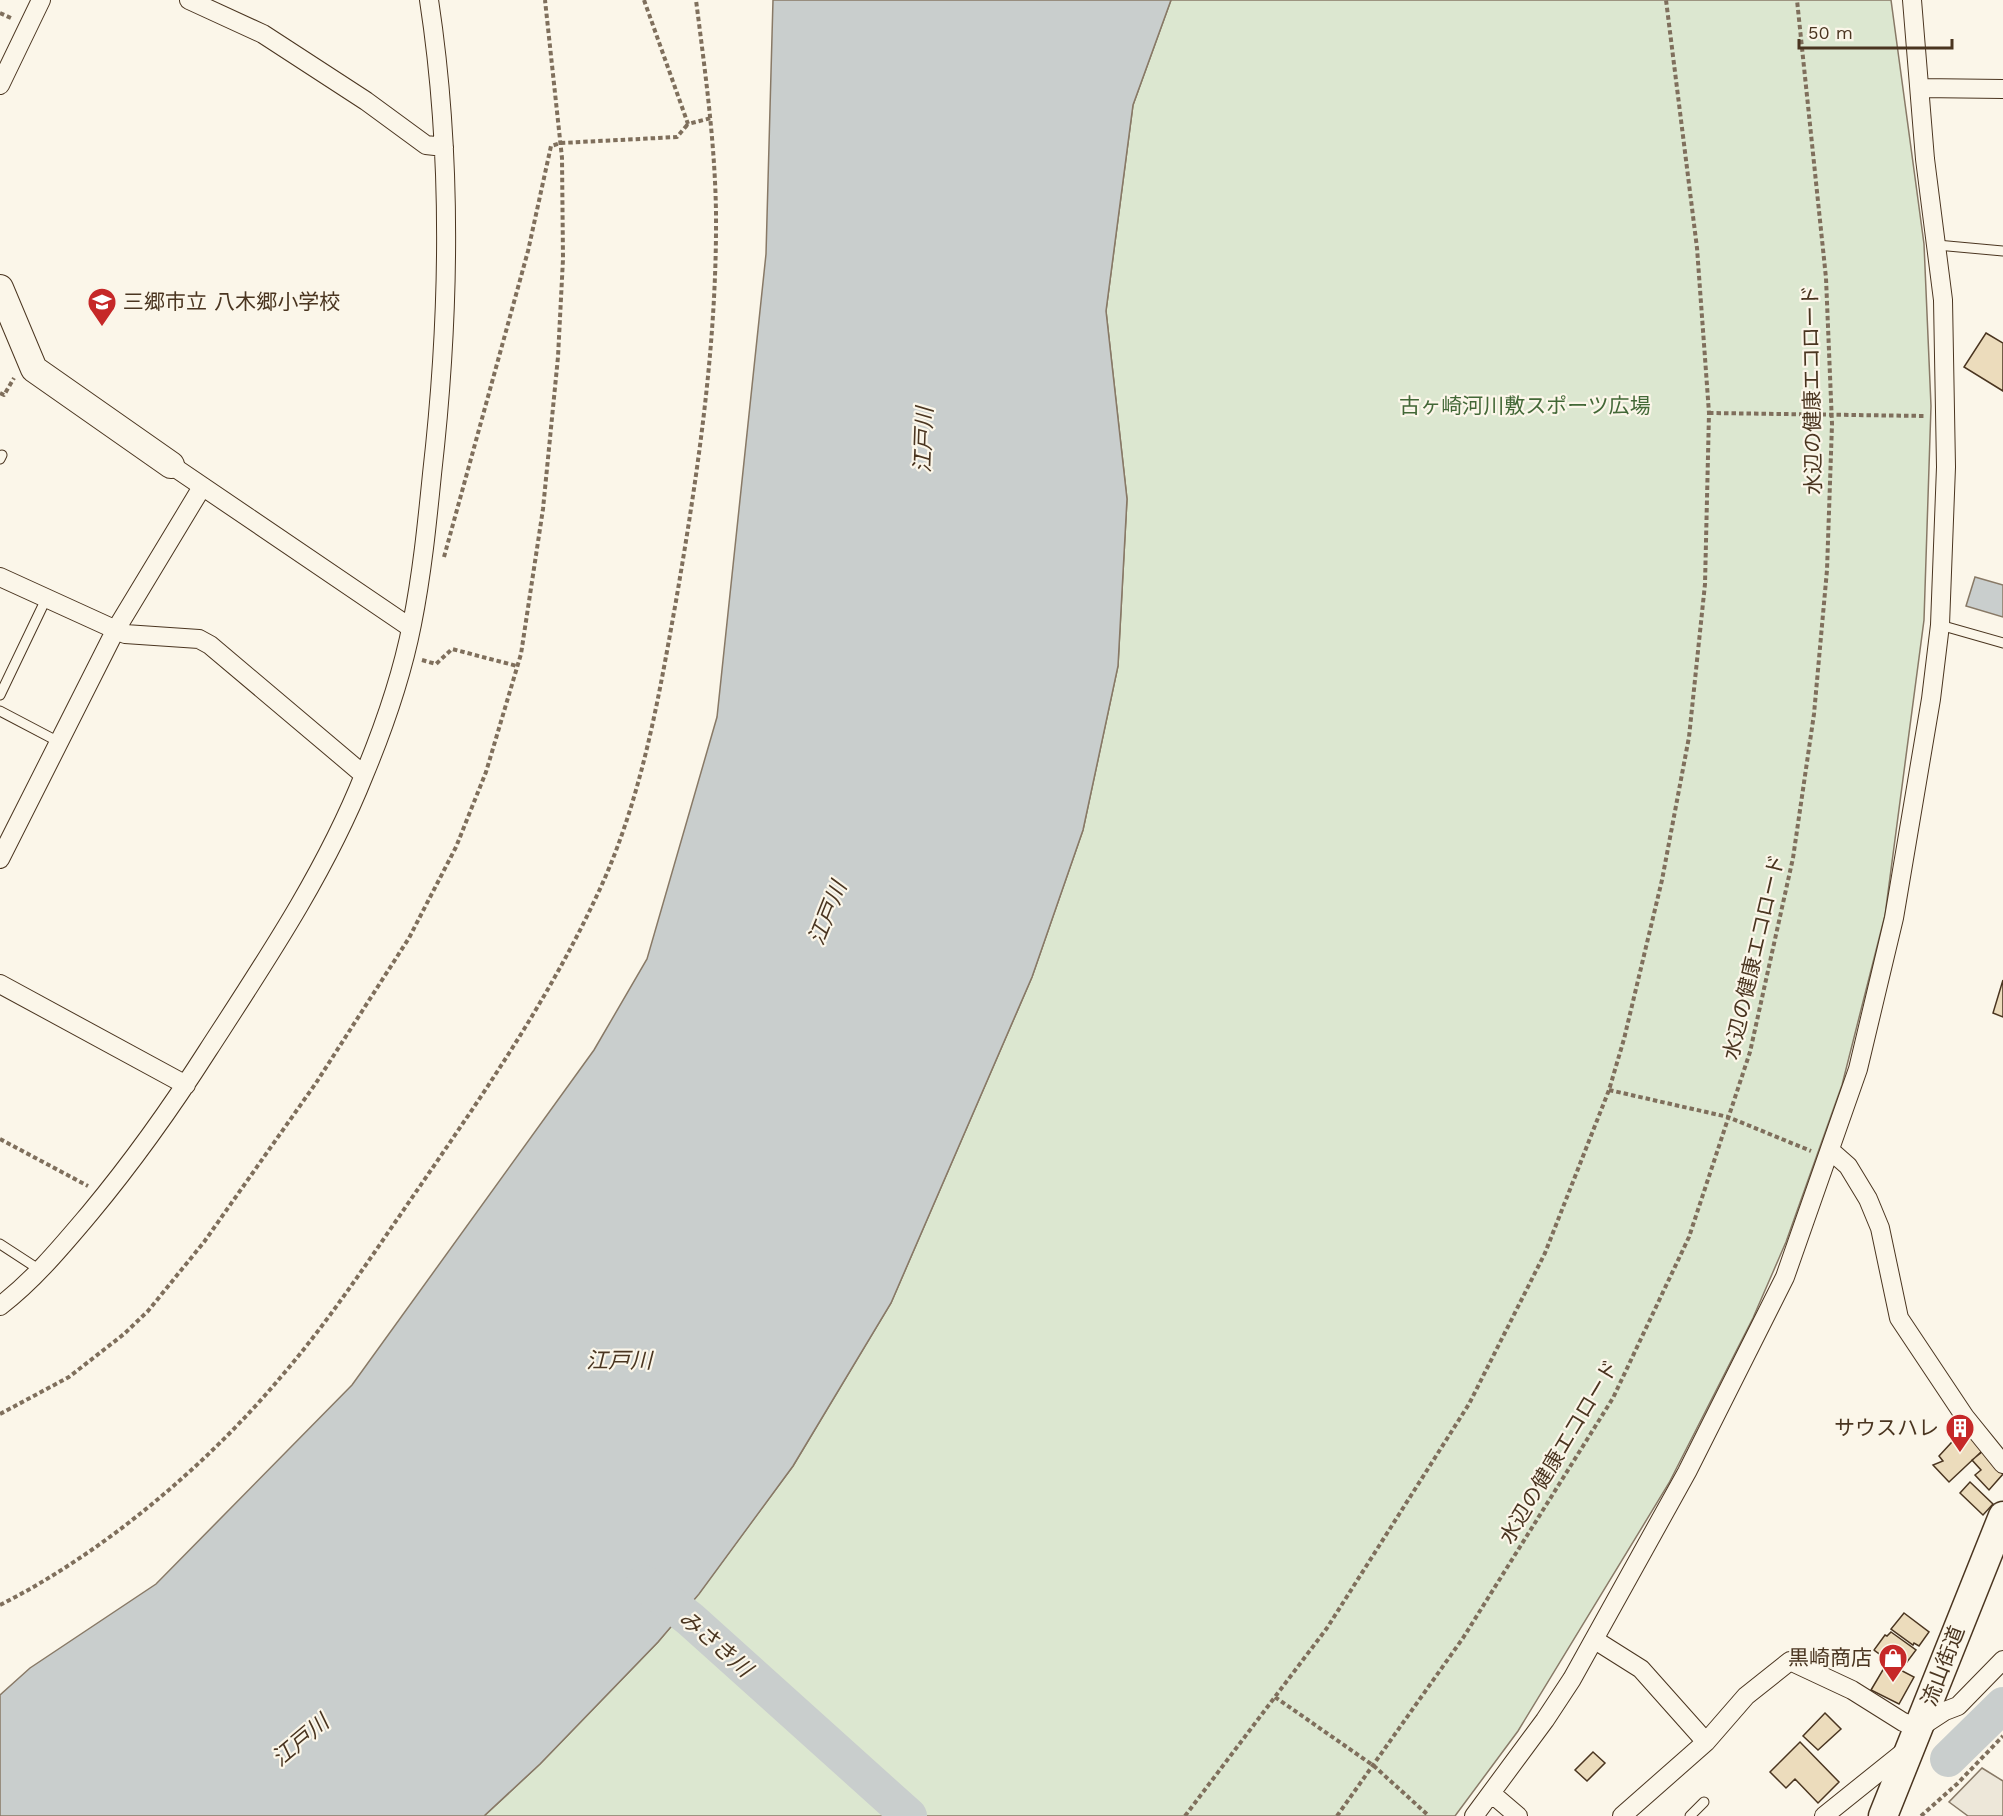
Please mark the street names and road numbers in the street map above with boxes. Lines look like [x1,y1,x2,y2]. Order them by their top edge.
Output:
street label: 水辺の健康エコロード [1797,285,1826,495]
street label: 水辺の健康エコロード [1718,852,1789,1062]
street label: 水辺の健康エコロード [1494,1355,1623,1548]
street label: 流山街道 [1916,1622,1969,1710]

